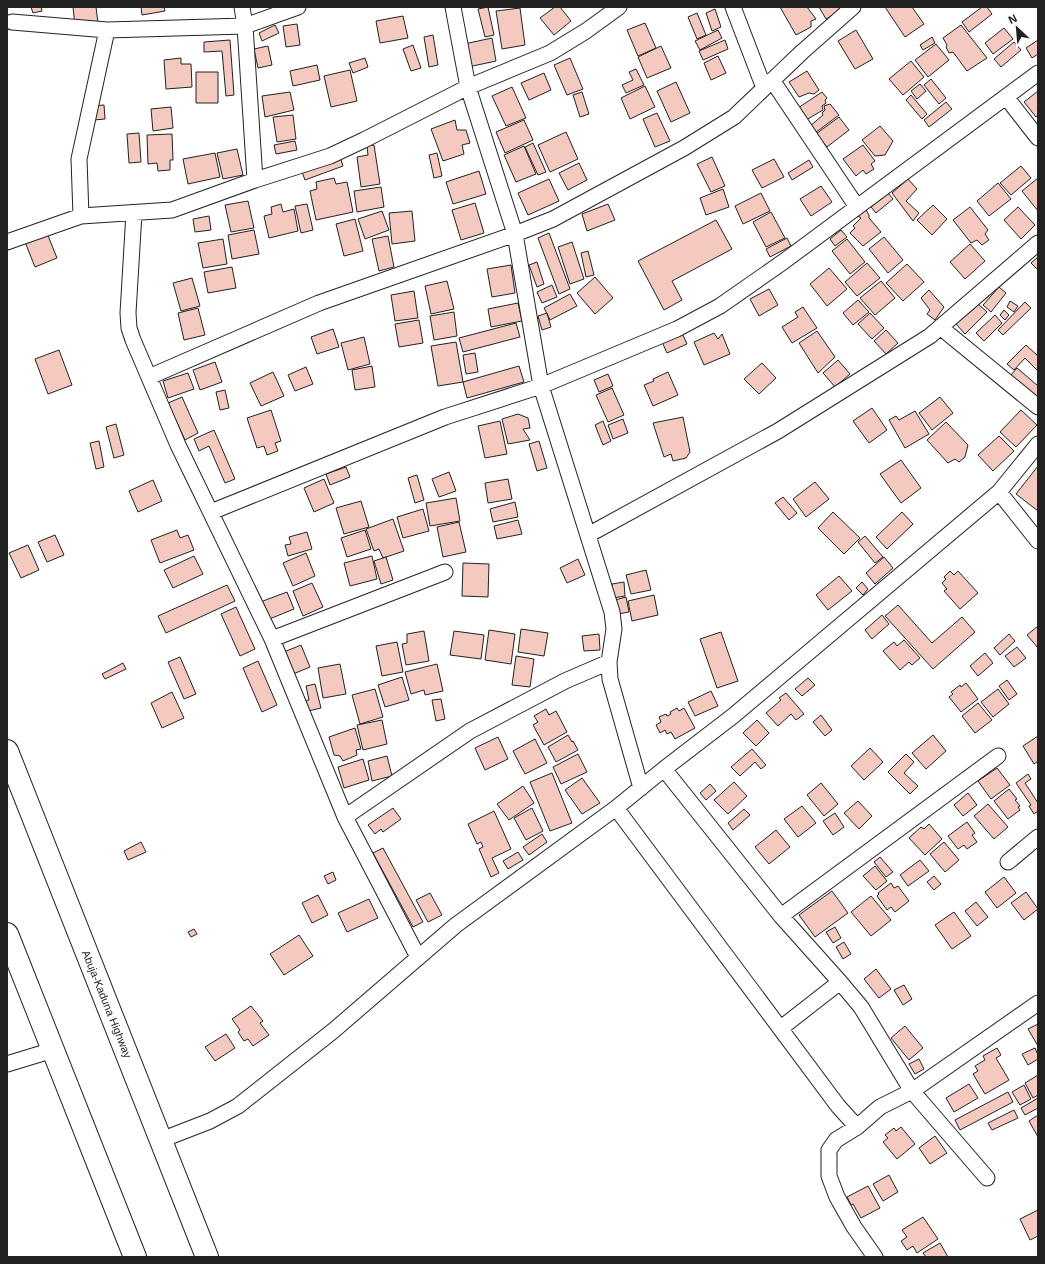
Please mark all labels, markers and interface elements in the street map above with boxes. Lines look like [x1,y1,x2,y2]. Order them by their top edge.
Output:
north arrow [997,8,1037,48]
text: N [1006,12,1019,26]
street label: Abuja-Kaduna Highway [80,948,134,1060]

